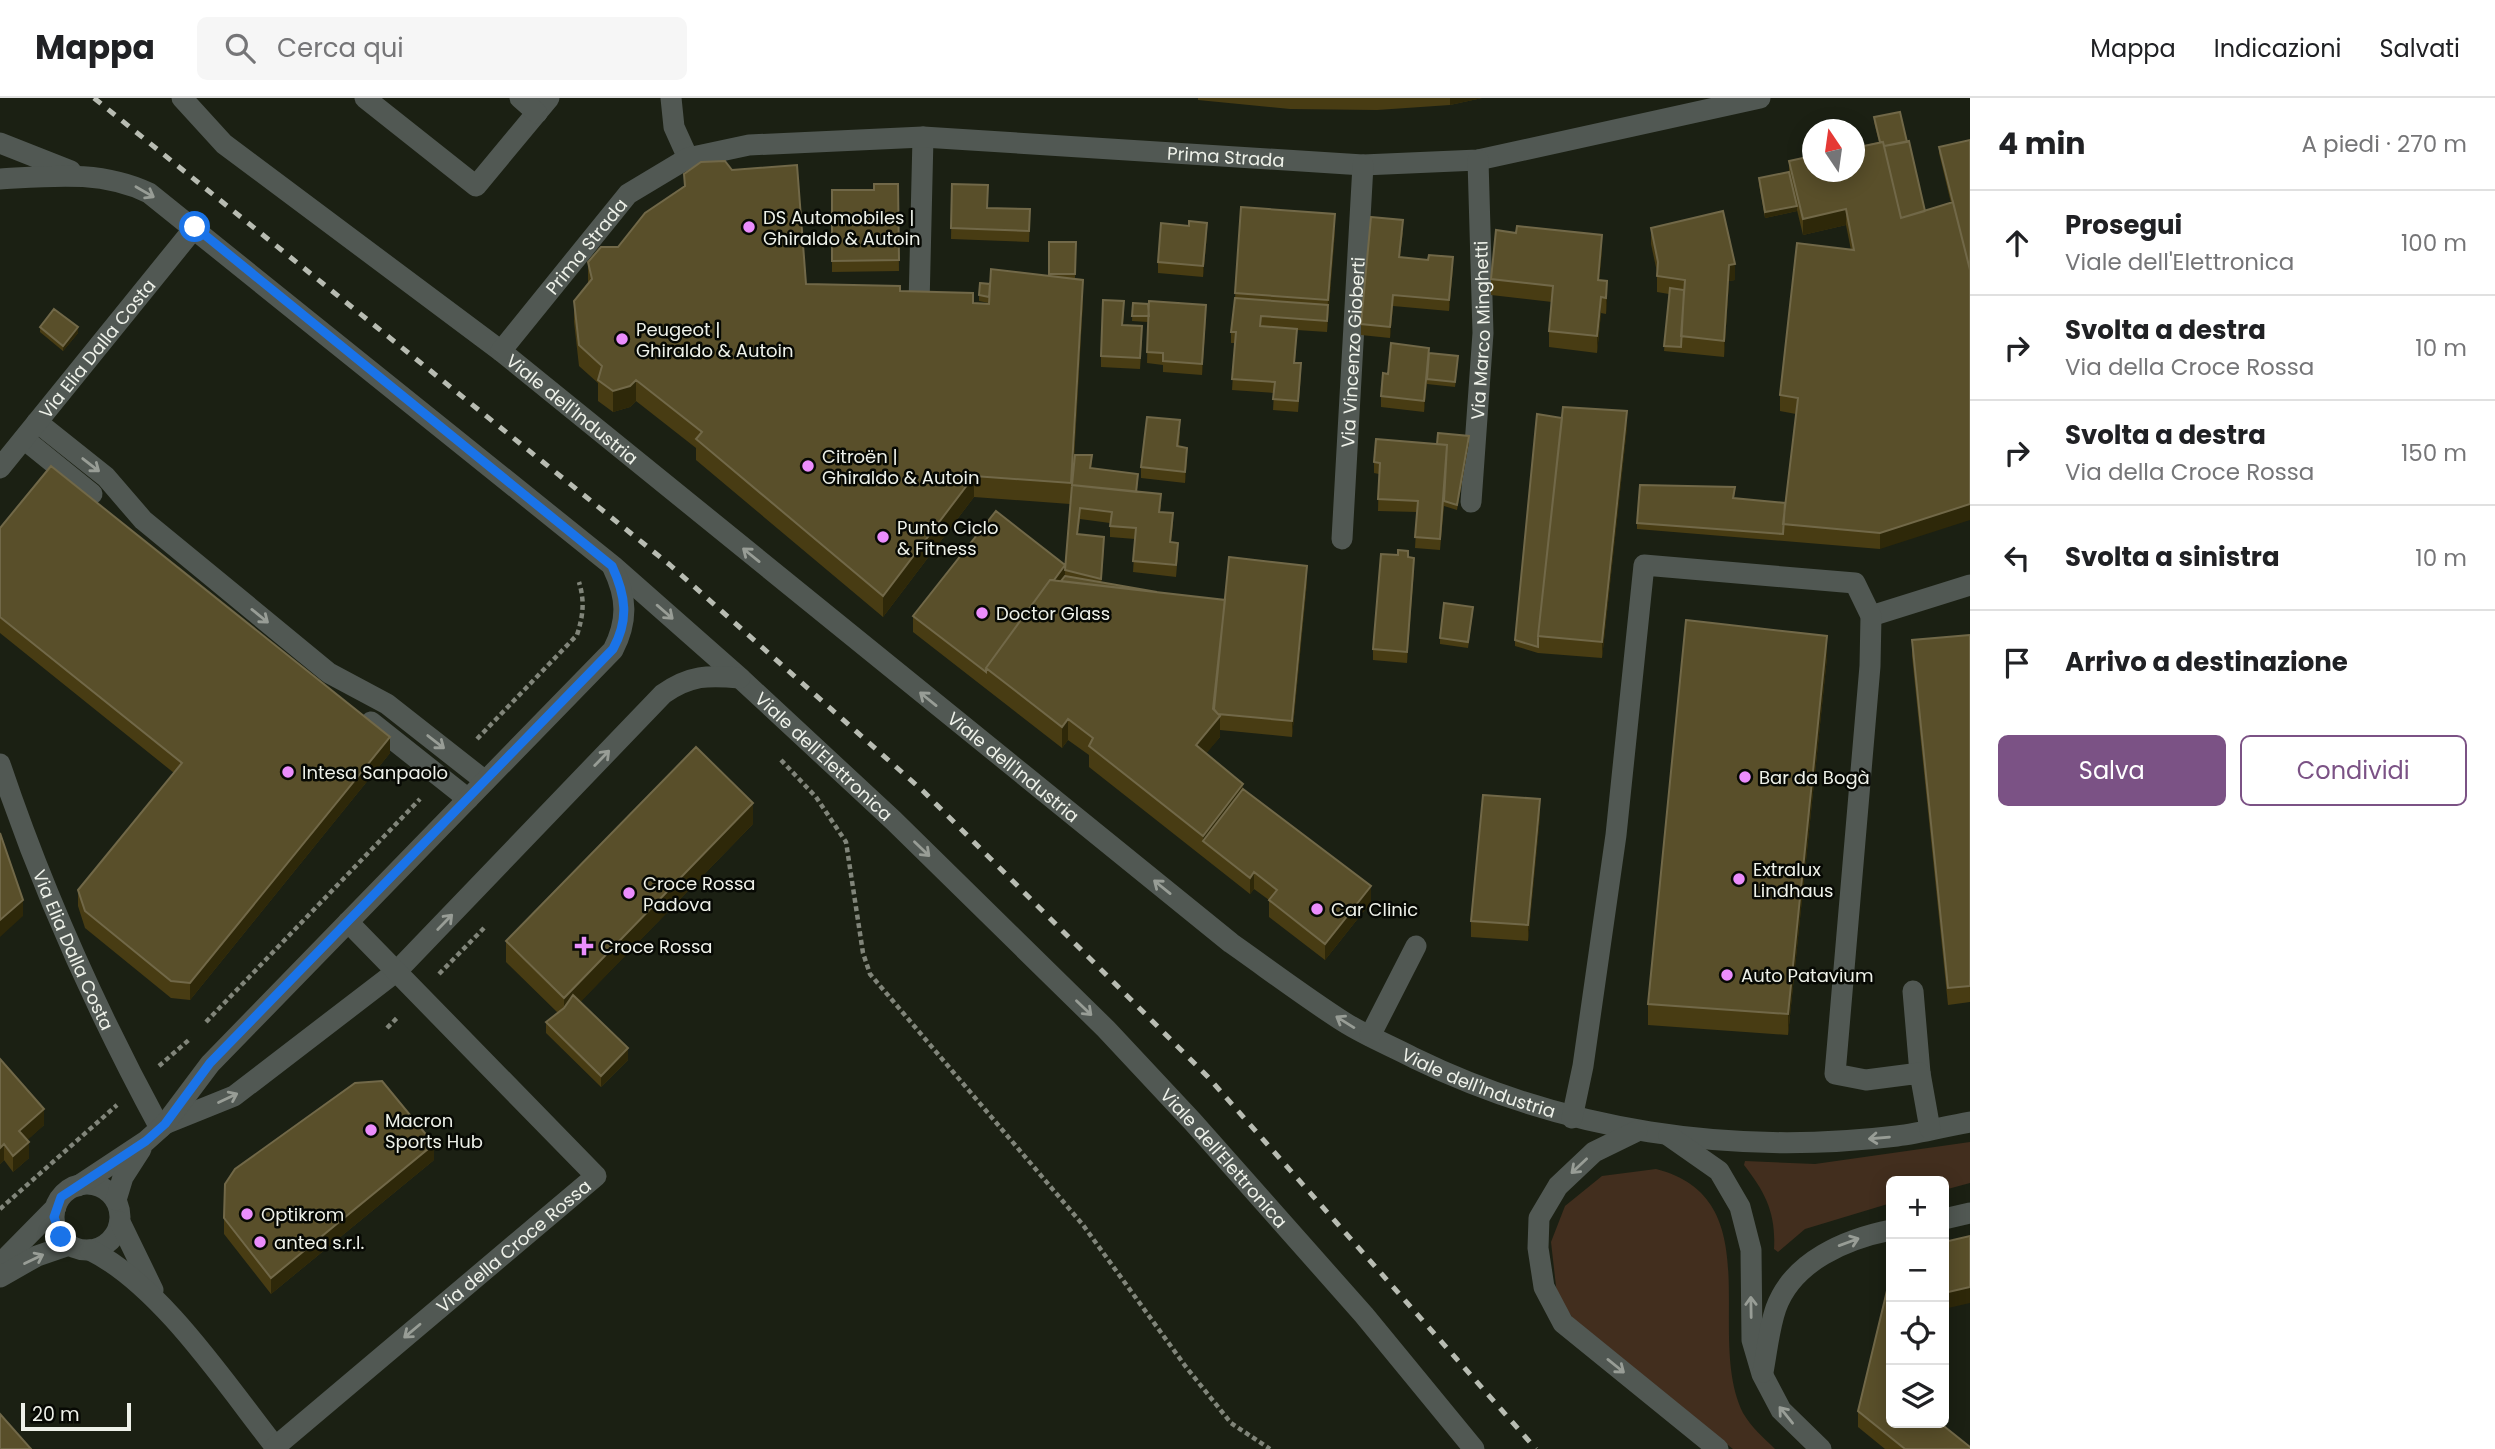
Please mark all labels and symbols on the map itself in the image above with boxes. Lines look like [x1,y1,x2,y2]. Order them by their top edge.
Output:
north arrow [1802,119,1865,182]
street label: Prima Strada [1167,140,1285,172]
one-way arrow [134,185,154,199]
street label: Prima Strada [539,193,633,300]
place label: DS Automobiles | Ghiraldo & Autoin [763,205,921,251]
route start [179,211,210,242]
marker: DS Automobiles | Ghiraldo & Autoin [741,219,757,235]
street label: Via Marco Minghetti [1464,241,1496,421]
street label: Via Vincenzo Gioberti [1335,256,1370,448]
street label: Via Elia Dalla Costa [33,273,161,423]
place label: Peugeot | Ghiraldo & Autoin [636,317,794,363]
marker: Peugeot | Ghiraldo & Autoin [614,331,630,347]
street label: Viale dell'Industria [501,348,644,470]
place label: Citroën | Ghiraldo & Autoin [822,444,980,490]
one-way arrow [81,457,100,472]
marker: Citroën | Ghiraldo & Autoin [800,458,816,474]
place label: Punto Ciclo & Fitness [897,515,999,561]
marker: Punto Ciclo & Fitness [875,529,891,545]
one-way arrow [743,548,761,563]
place label: Doctor Glass [996,601,1110,626]
one-way arrow [655,604,673,620]
marker: Doctor Glass [974,605,990,621]
one-way arrow [250,608,268,624]
street label: Viale dell'Elettronica [750,686,899,826]
one-way arrow [919,691,938,706]
street label: Viale dell'Industria [942,706,1085,828]
one-way arrow [427,735,445,750]
one-way arrow [594,749,611,766]
place label: Intesa Sanpaolo [302,760,448,785]
marker: Intesa Sanpaolo [280,764,296,780]
place label: Bar da Bogà [1759,765,1870,790]
marker: Bar da Bogà [1737,769,1753,785]
one-way arrow [913,840,930,857]
place label: Extralux Lindhaus [1753,857,1834,903]
street label: Via Elia Dalla Costa [27,866,120,1034]
place label: Croce Rossa Padova [643,871,755,917]
marker: Extralux Lindhaus [1731,871,1747,887]
one-way arrow [1154,880,1172,895]
marker: Croce Rossa Padova [621,885,637,901]
place label: Car Clinic [1331,897,1418,922]
marker: Car Clinic [1309,901,1325,917]
one-way arrow [436,914,453,931]
place label: Croce Rossa [600,934,712,959]
marker: Croce Rossa [574,936,594,956]
place label: Auto Patavium [1741,963,1873,988]
marker: Auto Patavium [1719,967,1735,983]
one-way arrow [1076,999,1093,1016]
one-way arrow [1336,1015,1356,1029]
street label: Viale dell'Industria [1398,1041,1559,1123]
street label: Viale dell'Elettronica [1155,1082,1293,1233]
one-way arrow [217,1091,238,1104]
place label: Macron Sports Hub [385,1108,483,1154]
marker: Macron Sports Hub [363,1122,379,1138]
one-way arrow [1868,1132,1891,1145]
one-way arrow [1570,1158,1588,1174]
street label: Via della Croce Rossa [431,1173,596,1318]
place label: Optikrom [261,1202,344,1227]
marker: Optikrom [239,1206,255,1222]
route end [45,1221,76,1252]
place label: antea s.r.l. [274,1230,364,1255]
marker: antea s.r.l. [252,1234,268,1250]
one-way arrow [1837,1235,1859,1247]
one-way arrow [23,1251,44,1265]
one-way arrow [1744,1296,1758,1319]
one-way arrow [404,1323,422,1338]
one-way arrow [1606,1359,1624,1374]
scale bar [21,1400,131,1432]
one-way arrow [1779,1407,1794,1425]

